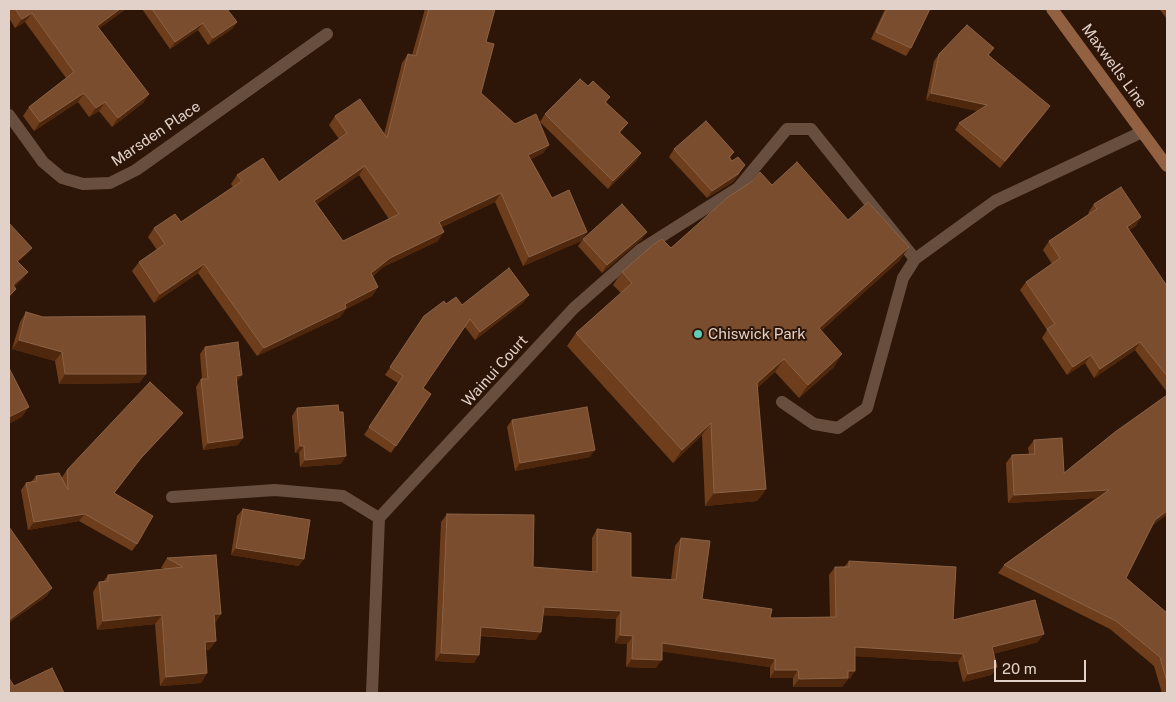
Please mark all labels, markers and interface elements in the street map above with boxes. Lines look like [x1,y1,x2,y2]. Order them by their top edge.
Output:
street label: Maxwells Line [1078,21,1150,111]
street label: Marsden Place [108,98,204,170]
place label: Chiswick Park [708,325,806,343]
marker: Chiswick Park [692,328,704,340]
street label: Wainui Court [458,332,532,410]
scale bar [996,650,1088,682]
text: 20 m [1002,660,1037,677]

